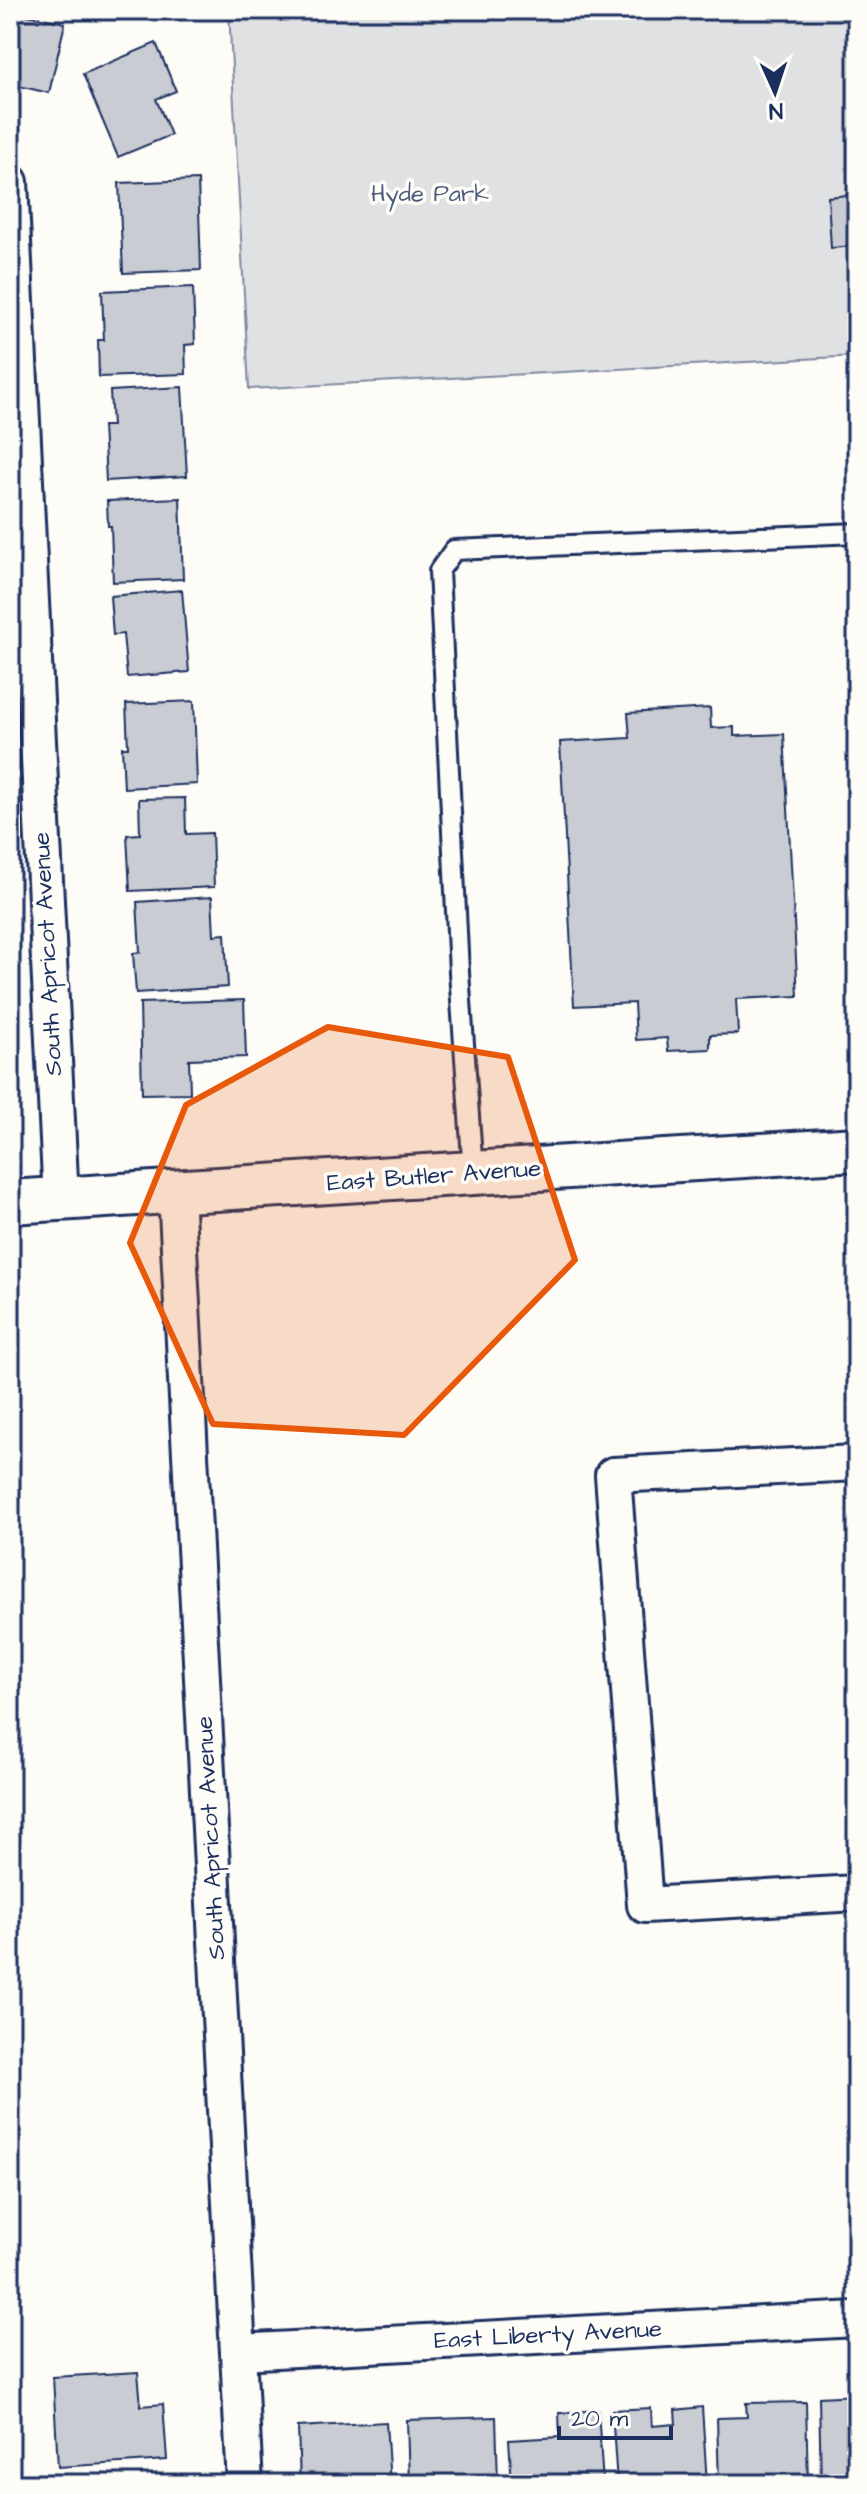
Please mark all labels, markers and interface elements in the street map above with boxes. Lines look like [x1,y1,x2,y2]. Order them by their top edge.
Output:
north arrow [735,52,815,132]
text: N [768,95,784,126]
park label: Hyde Park [371,177,489,212]
street label: South Apricot Avenue [25,831,71,1077]
street label: East Butler Avenue [326,1152,542,1200]
street label: South Apricot Avenue [188,1715,234,1961]
street label: East Liberty Avenue [433,2312,663,2359]
scale bar [559,2390,671,2440]
text: 20 m [571,2402,628,2436]

